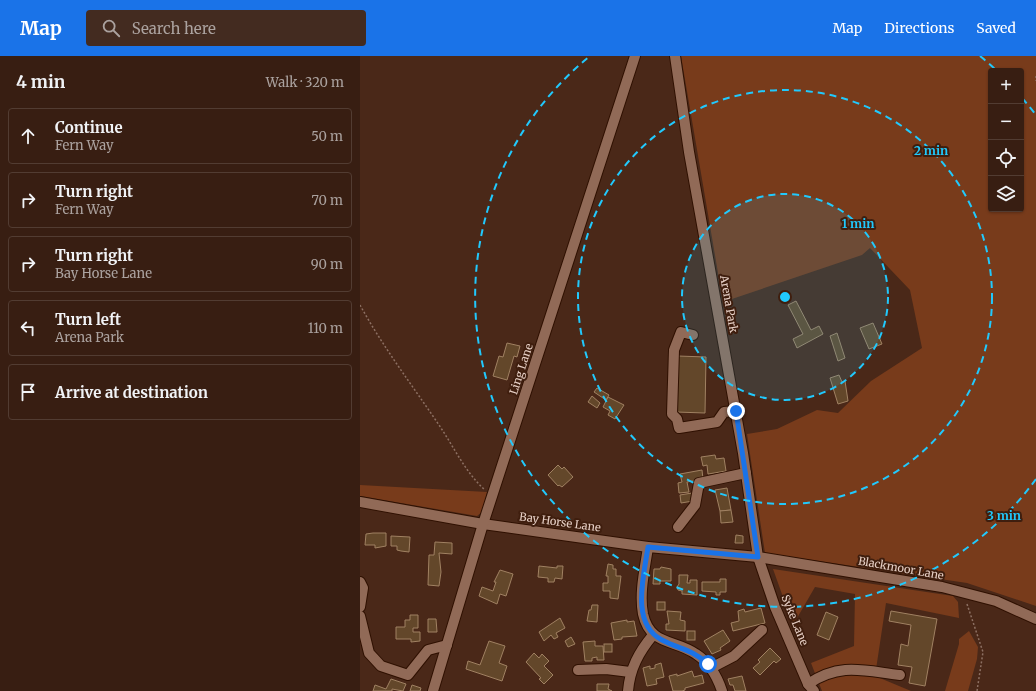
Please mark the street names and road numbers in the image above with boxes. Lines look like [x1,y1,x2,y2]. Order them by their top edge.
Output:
street label: Arena Park [717,273,741,334]
street label: Ling Lane [506,341,536,396]
street label: Bay Horse Lane [518,509,602,535]
street label: Blackmoor Lane [857,554,945,582]
street label: Syke Lane [778,593,812,648]

